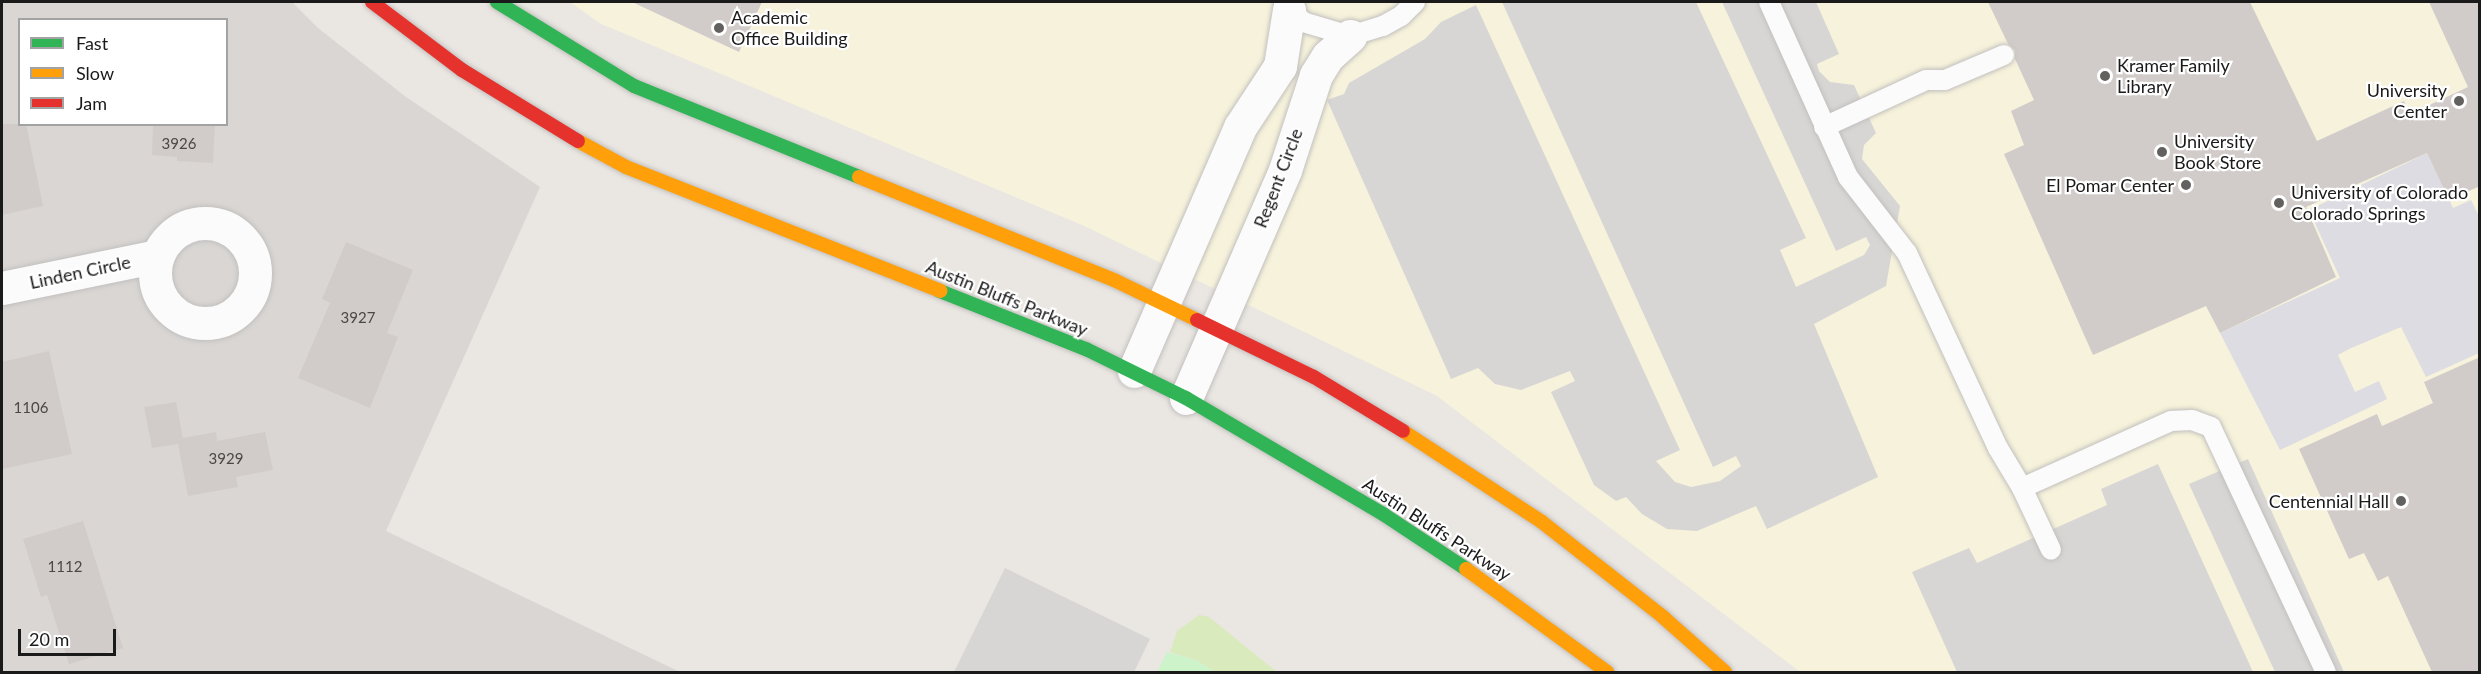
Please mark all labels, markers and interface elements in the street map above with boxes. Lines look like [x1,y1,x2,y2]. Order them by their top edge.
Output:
place label: Academic Office Building [731,7,848,50]
legend [18,18,228,126]
marker: Academic Office Building [712,21,726,35]
text: Fast [76,32,108,54]
place label: Kramer Family Library [2117,55,2230,98]
text: Slow [76,62,114,84]
marker: Kramer Family Library [2098,69,2112,83]
place label: University Center [2367,80,2447,122]
text: Jam [76,92,107,114]
marker: University Center [2452,94,2466,108]
street label: Regent Circle [1249,125,1307,231]
place label: University Book Store [2174,131,2261,174]
house number: 3926 [162,135,196,153]
marker: University Book Store [2155,145,2169,159]
place label: El Pomar Center [2046,174,2174,196]
marker: El Pomar Center [2179,178,2193,192]
place label: University of Colorado Colorado Springs [2291,182,2469,224]
marker: University of Colorado Colorado Springs [2272,196,2286,210]
street label: Linden Circle [28,251,132,293]
street label: Austin Bluffs Parkway [923,256,1091,340]
house number: 3927 [341,309,375,327]
house number: 1106 [14,399,48,417]
house number: 3929 [209,450,243,468]
street label: Austin Bluffs Parkway [1359,473,1515,585]
place label: Centennial Hall [2269,490,2389,512]
marker: Centennial Hall [2394,494,2408,508]
house number: 1112 [48,558,82,576]
scale bar [21,617,118,655]
text: 20 m [29,628,69,650]

